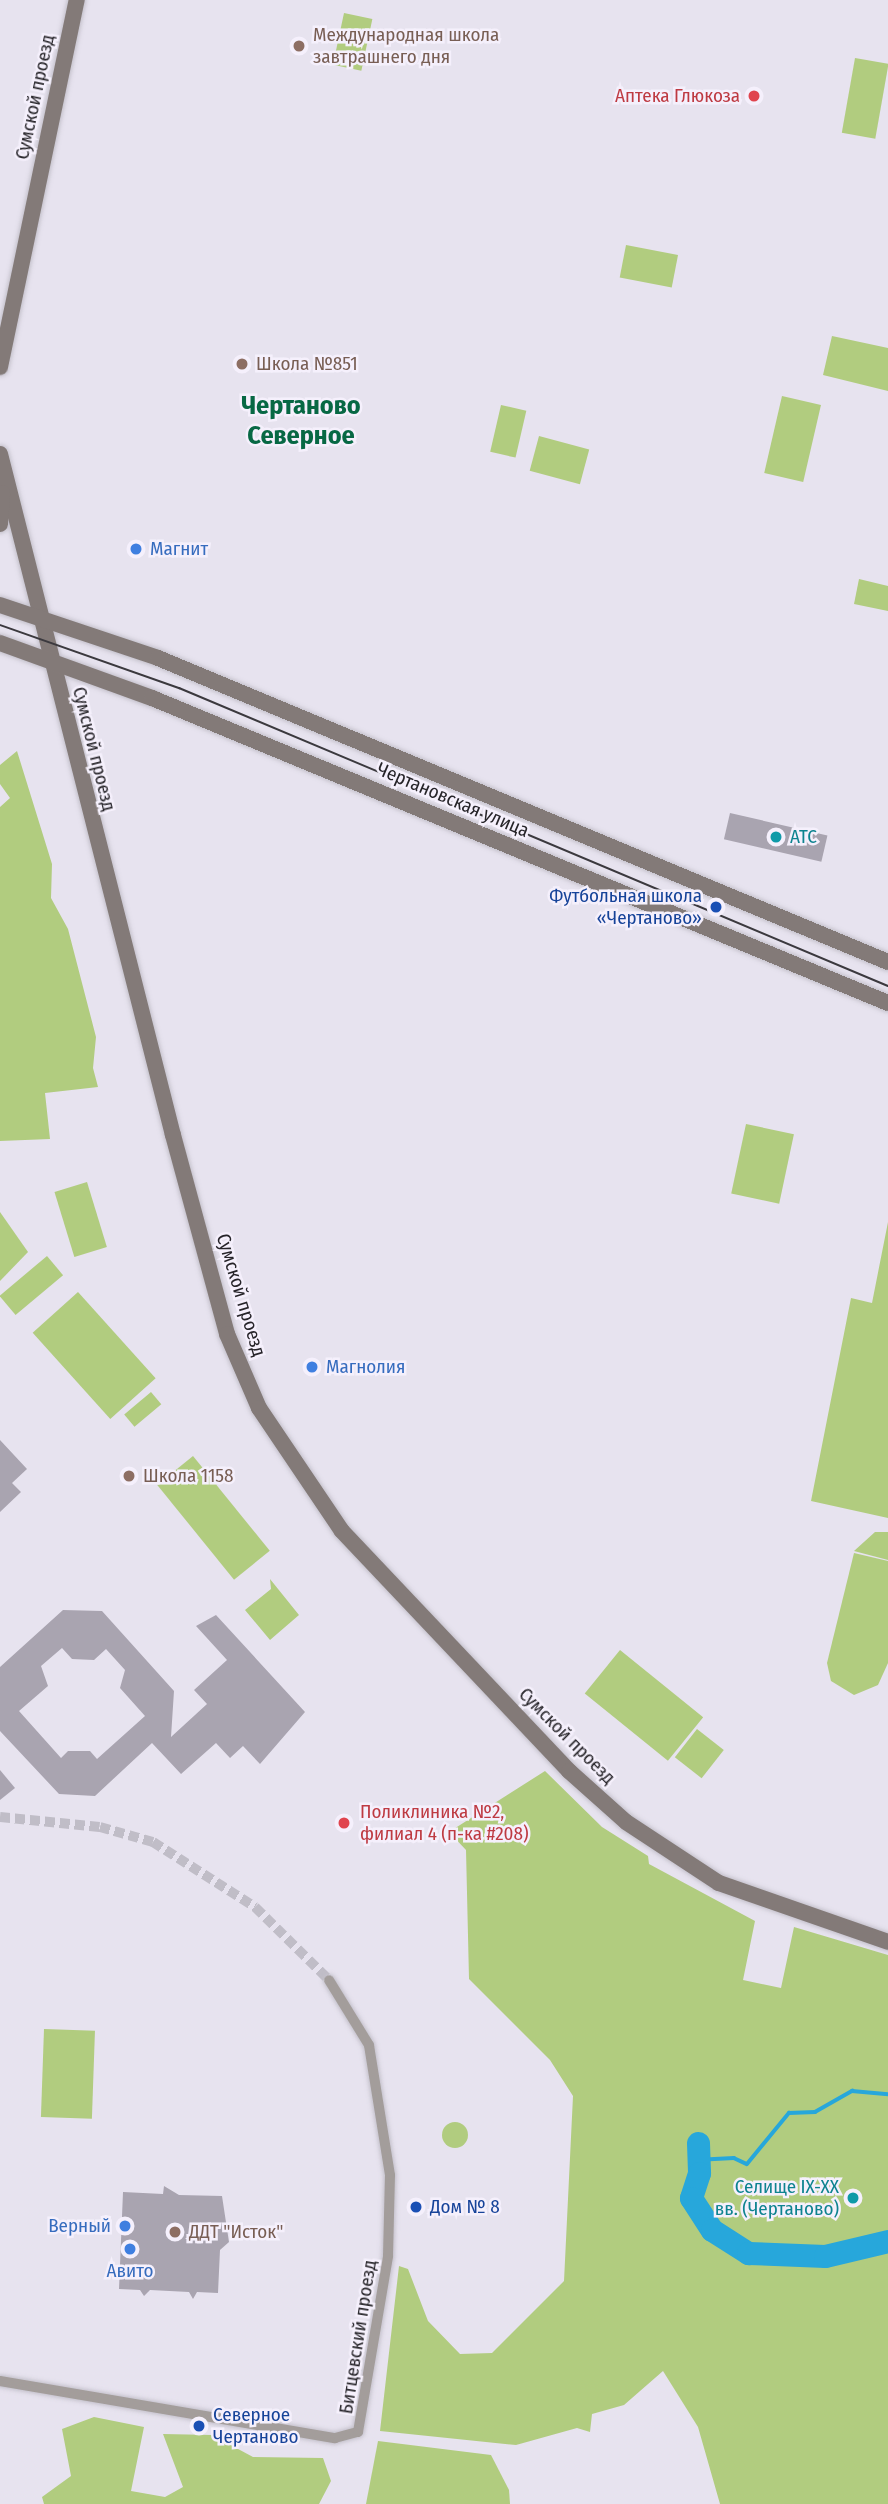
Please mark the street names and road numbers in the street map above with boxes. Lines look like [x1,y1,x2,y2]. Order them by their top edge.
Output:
street label: Сумской проезд [11,32,59,162]
street label: Сумской проезд [68,685,120,813]
street label: Чертановская улица [374,758,532,842]
street label: Сумской проезд [212,1231,270,1359]
street label: Сумской проезд [514,1683,620,1789]
street label: Битцевский проезд [335,2258,381,2416]

